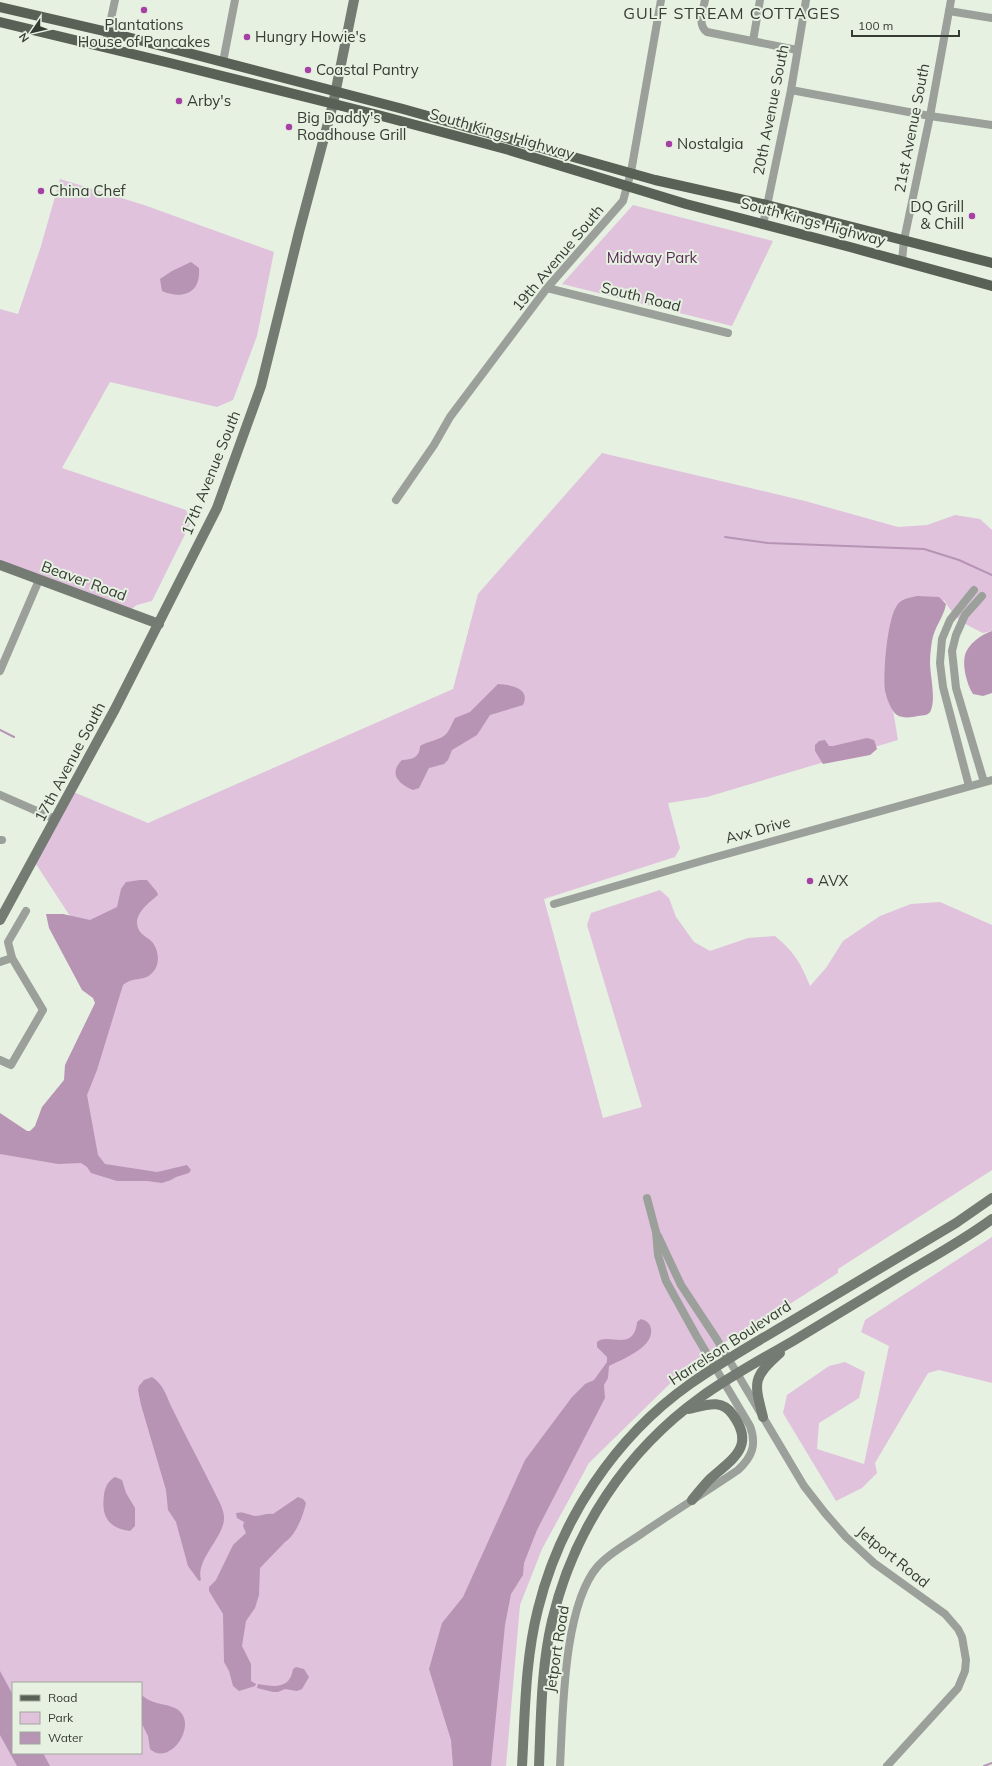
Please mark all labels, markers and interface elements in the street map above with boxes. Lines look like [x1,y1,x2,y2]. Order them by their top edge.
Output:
district label: GULF STREAM COTTAGES [623,3,841,23]
marker: Plantations House of Pancakes [139,5,149,15]
north arrow [12,12,52,52]
scale bar [852,12,959,38]
place label: Plantations House of Pancakes [78,15,210,51]
text: 100 m [858,18,893,33]
place label: Hungry Howie's [255,27,366,46]
text: N [16,30,32,45]
marker: Hungry Howie's [242,32,252,42]
street label: 20th Avenue South [749,43,792,177]
place label: Coastal Pantry [316,60,419,79]
street label: 21st Avenue South [890,62,933,194]
marker: Coastal Pantry [303,65,313,75]
place label: Arby's [187,91,231,110]
marker: Arby's [174,96,184,106]
street label: South Kings Highway [428,104,577,163]
place label: Big Daddy's Roadhouse Grill [297,108,406,144]
marker: Big Daddy's Roadhouse Grill [284,122,294,132]
place label: Nostalgia [677,134,744,153]
marker: Nostalgia [664,139,674,149]
place label: China Chef [49,181,127,200]
marker: China Chef [36,186,46,196]
street label: South Kings Highway [739,193,888,250]
place label: DQ Grill & Chill [910,197,964,233]
street label: 19th Avenue South [508,201,608,315]
marker: DQ Grill & Chill [967,211,977,221]
park label: Midway Park [607,248,698,267]
street label: South Road [599,277,683,316]
street label: 17th Avenue South [177,408,244,538]
street label: Beaver Road [39,556,129,605]
street label: 17th Avenue South [30,699,109,825]
street label: Avx Drive [723,812,793,847]
place label: AVX [818,871,848,890]
marker: AVX [805,876,815,886]
street label: Harrelson Boulevard [665,1296,794,1389]
street label: Jetport Road [853,1522,933,1592]
street label: Jetport Road [540,1604,573,1694]
legend [12,1682,142,1754]
text: Road [48,1690,77,1705]
text: Park [48,1710,74,1725]
text: Water [48,1730,84,1745]

